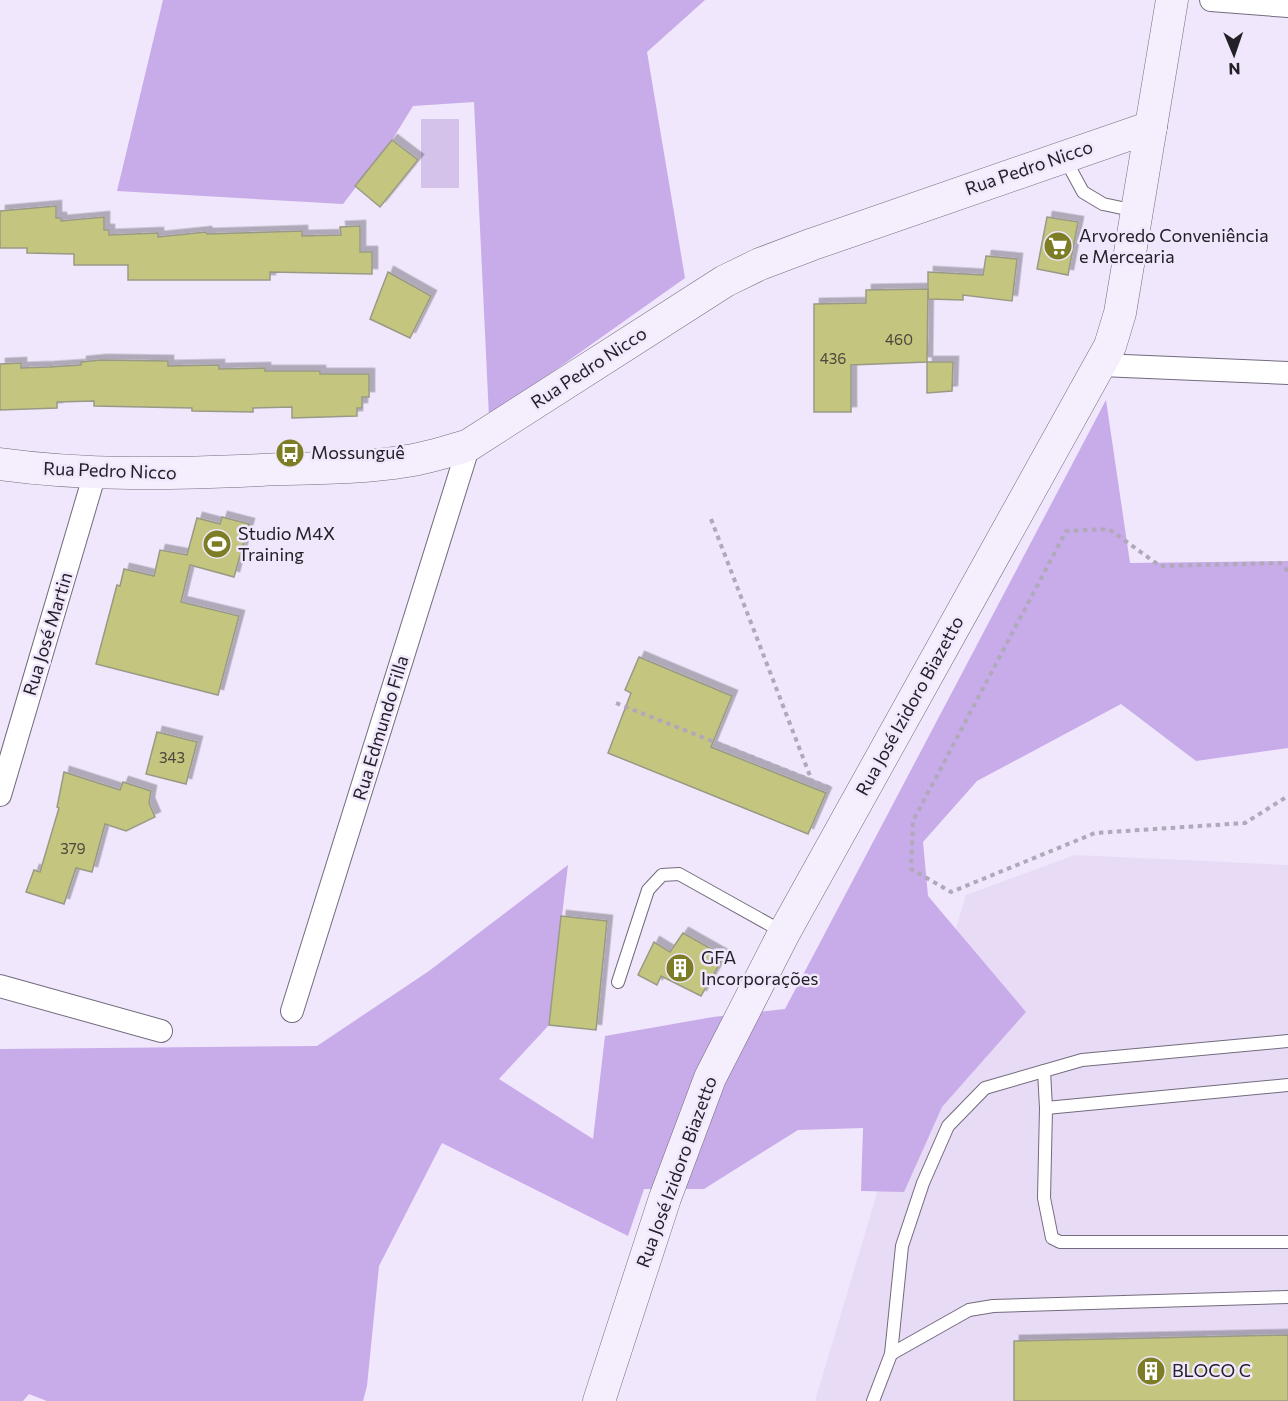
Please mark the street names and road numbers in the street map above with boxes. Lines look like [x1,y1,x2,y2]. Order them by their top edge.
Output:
street label: Rua Pedro Nicco [962,135,1095,199]
street label: Rua Pedro Nicco [526,322,650,413]
street label: Rua Pedro Nicco [43,457,177,483]
street label: Rua José Martin [18,569,76,698]
street label: Rua José Izidoro Biazetto [851,612,968,799]
street label: Rua Edmundo Filla [348,653,413,803]
street label: Rua José Izidoro Biazetto [631,1073,721,1270]

